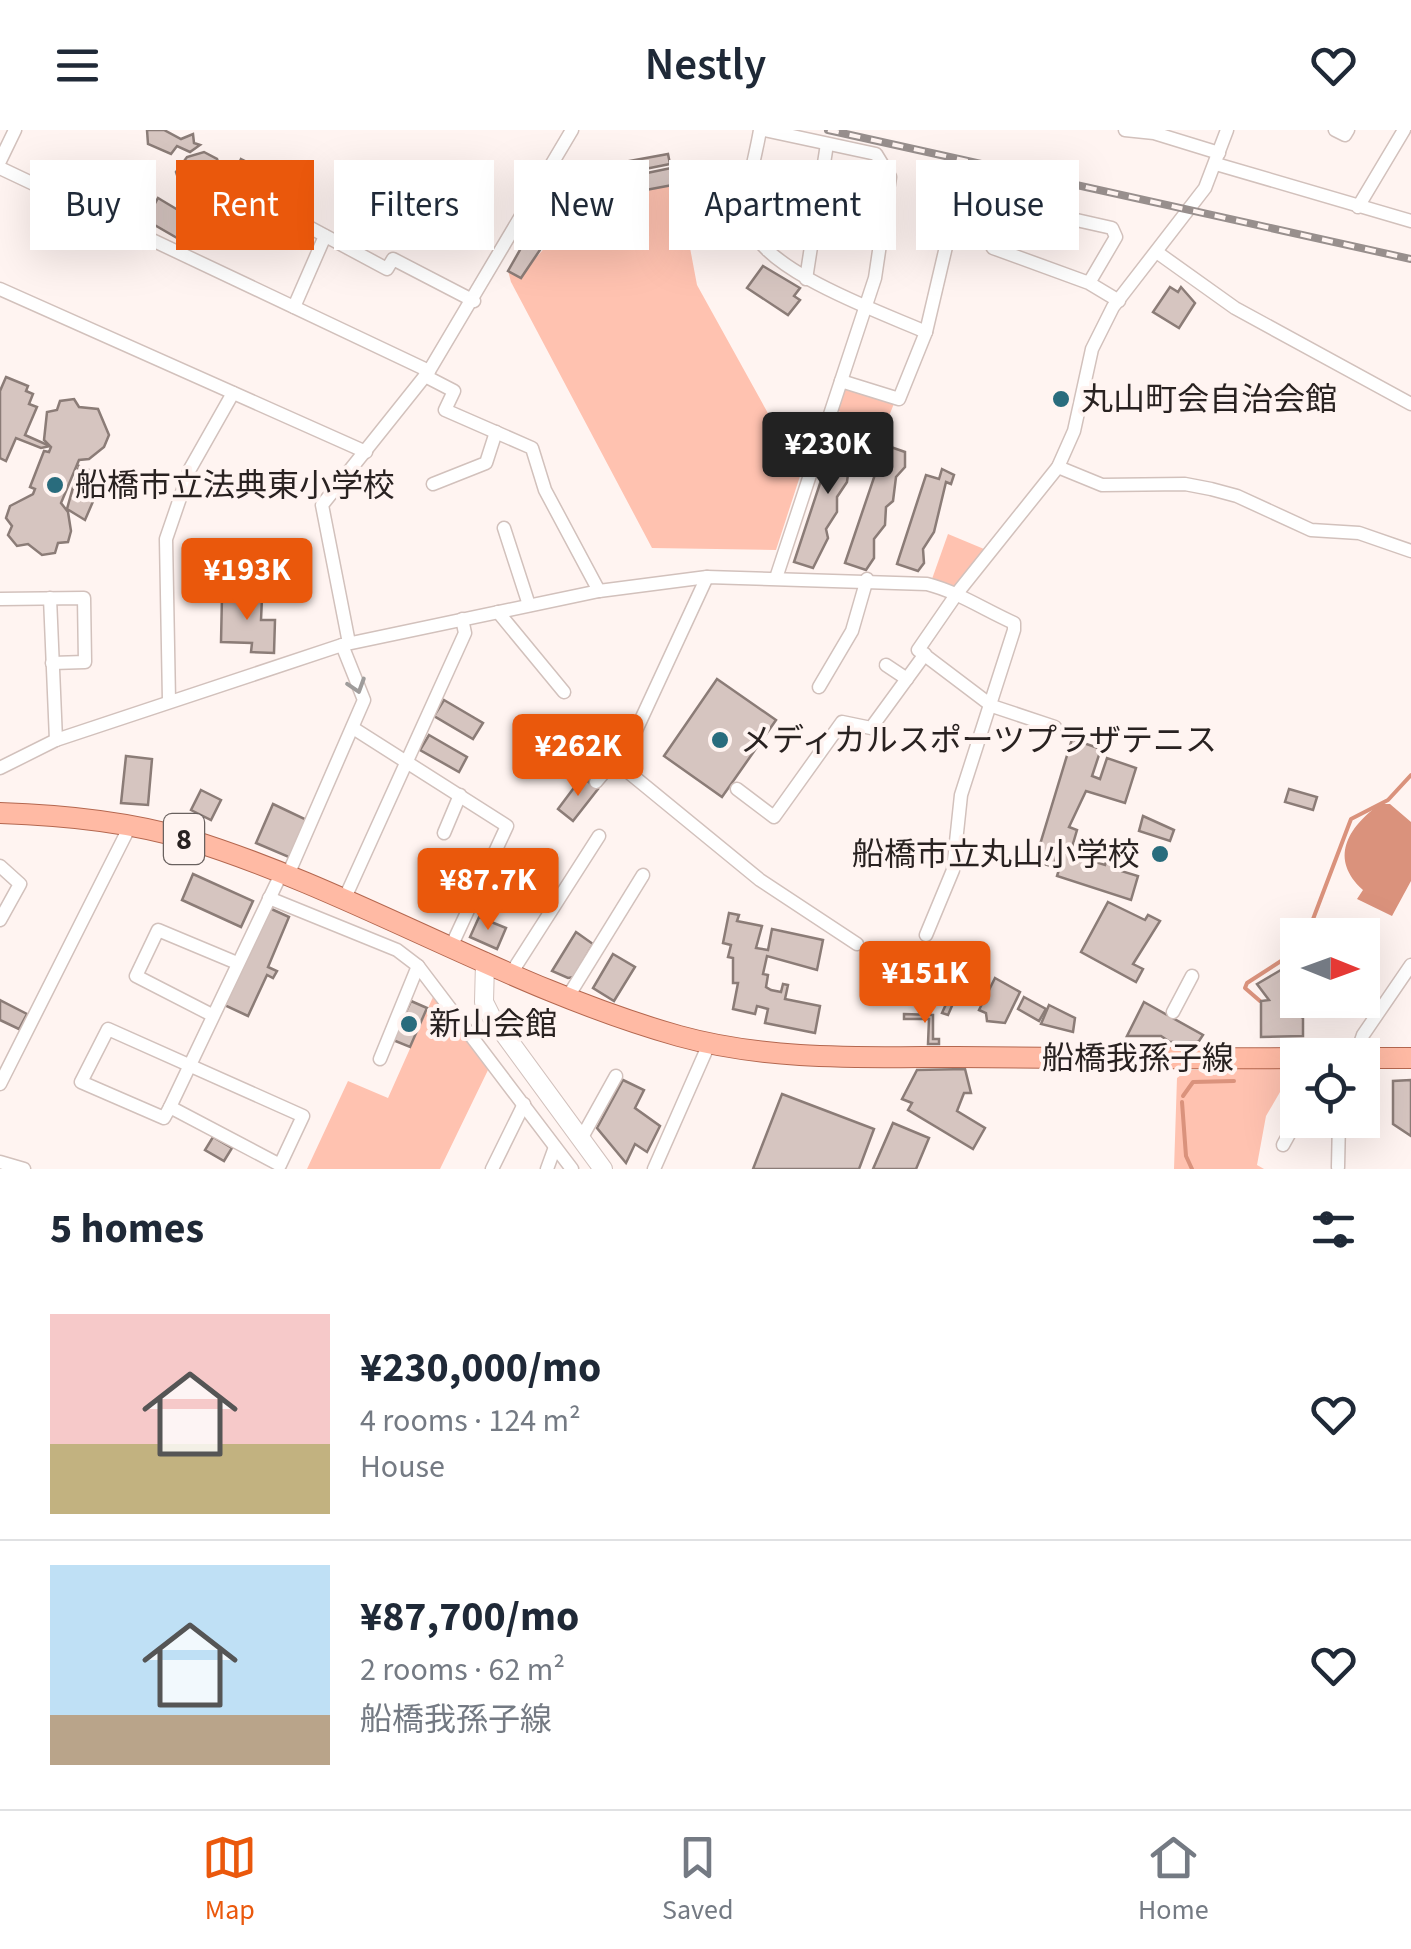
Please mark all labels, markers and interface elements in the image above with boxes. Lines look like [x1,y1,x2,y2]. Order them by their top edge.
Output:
text: Nestly [645,33,766,97]
icon: menu [50,38,105,93]
icon: heart [1306,38,1361,93]
chip: Buy [30,160,156,250]
chip: Rent [176,160,314,250]
chip: Filters [334,160,494,250]
chip: New [514,160,649,250]
chip: Apartment [669,160,896,250]
chip: House [916,160,1079,250]
place label: 丸山町会自治会館 [1081,377,1337,423]
marker: 丸山町会自治会館 [1050,388,1072,410]
pin: ¥230K [758,412,898,497]
text: ¥230K [784,421,872,467]
place label: 船橋市立法典東小学校 [75,463,395,509]
marker: 船橋市立法典東小学校 [44,474,66,496]
pin: ¥193K [177,538,317,623]
text: ¥193K [203,547,291,593]
one-way arrow [346,676,366,694]
pin: ¥262K [508,714,648,799]
place label: メディカルスポーツプラザテニス [740,718,1217,764]
text: ¥262K [534,723,622,769]
marker: メディカルスポーツプラザテニス [709,729,731,751]
road number: 8 [164,814,204,864]
place label: 船橋市立丸山小学校 [852,832,1140,878]
marker: 船橋市立丸山小学校 [1149,843,1171,865]
pin: ¥87.7K [407,848,569,933]
text: ¥87.7K [440,857,536,903]
north arrow [1280,918,1380,1018]
map controls [1280,918,1380,1138]
pin: ¥151K [855,941,995,1026]
text: ¥151K [881,950,969,996]
place label: 新山会館 [429,1002,557,1048]
marker: 新山会館 [398,1013,420,1035]
street label: 船橋我孫子線 [1042,1036,1234,1082]
button: locate [1280,1038,1380,1138]
text: 5 homes [50,1199,204,1259]
icon: filters [1306,1202,1361,1257]
text: ¥230,000/mo [360,1338,601,1398]
icon: home [130,1354,250,1474]
icon: heart [1306,1387,1361,1442]
text: 4 rooms · 124 m² [360,1398,581,1444]
text: House [360,1444,445,1490]
text: ¥87,700/mo [360,1587,579,1647]
icon: home [130,1605,250,1725]
icon: heart [1306,1638,1361,1693]
text: 2 rooms · 62 m² [360,1647,565,1693]
text: 船橋我孫子線 [360,1697,552,1743]
tab: Map [202,1830,257,1930]
tab: Saved [662,1830,733,1930]
tab: Home [1138,1830,1209,1930]

